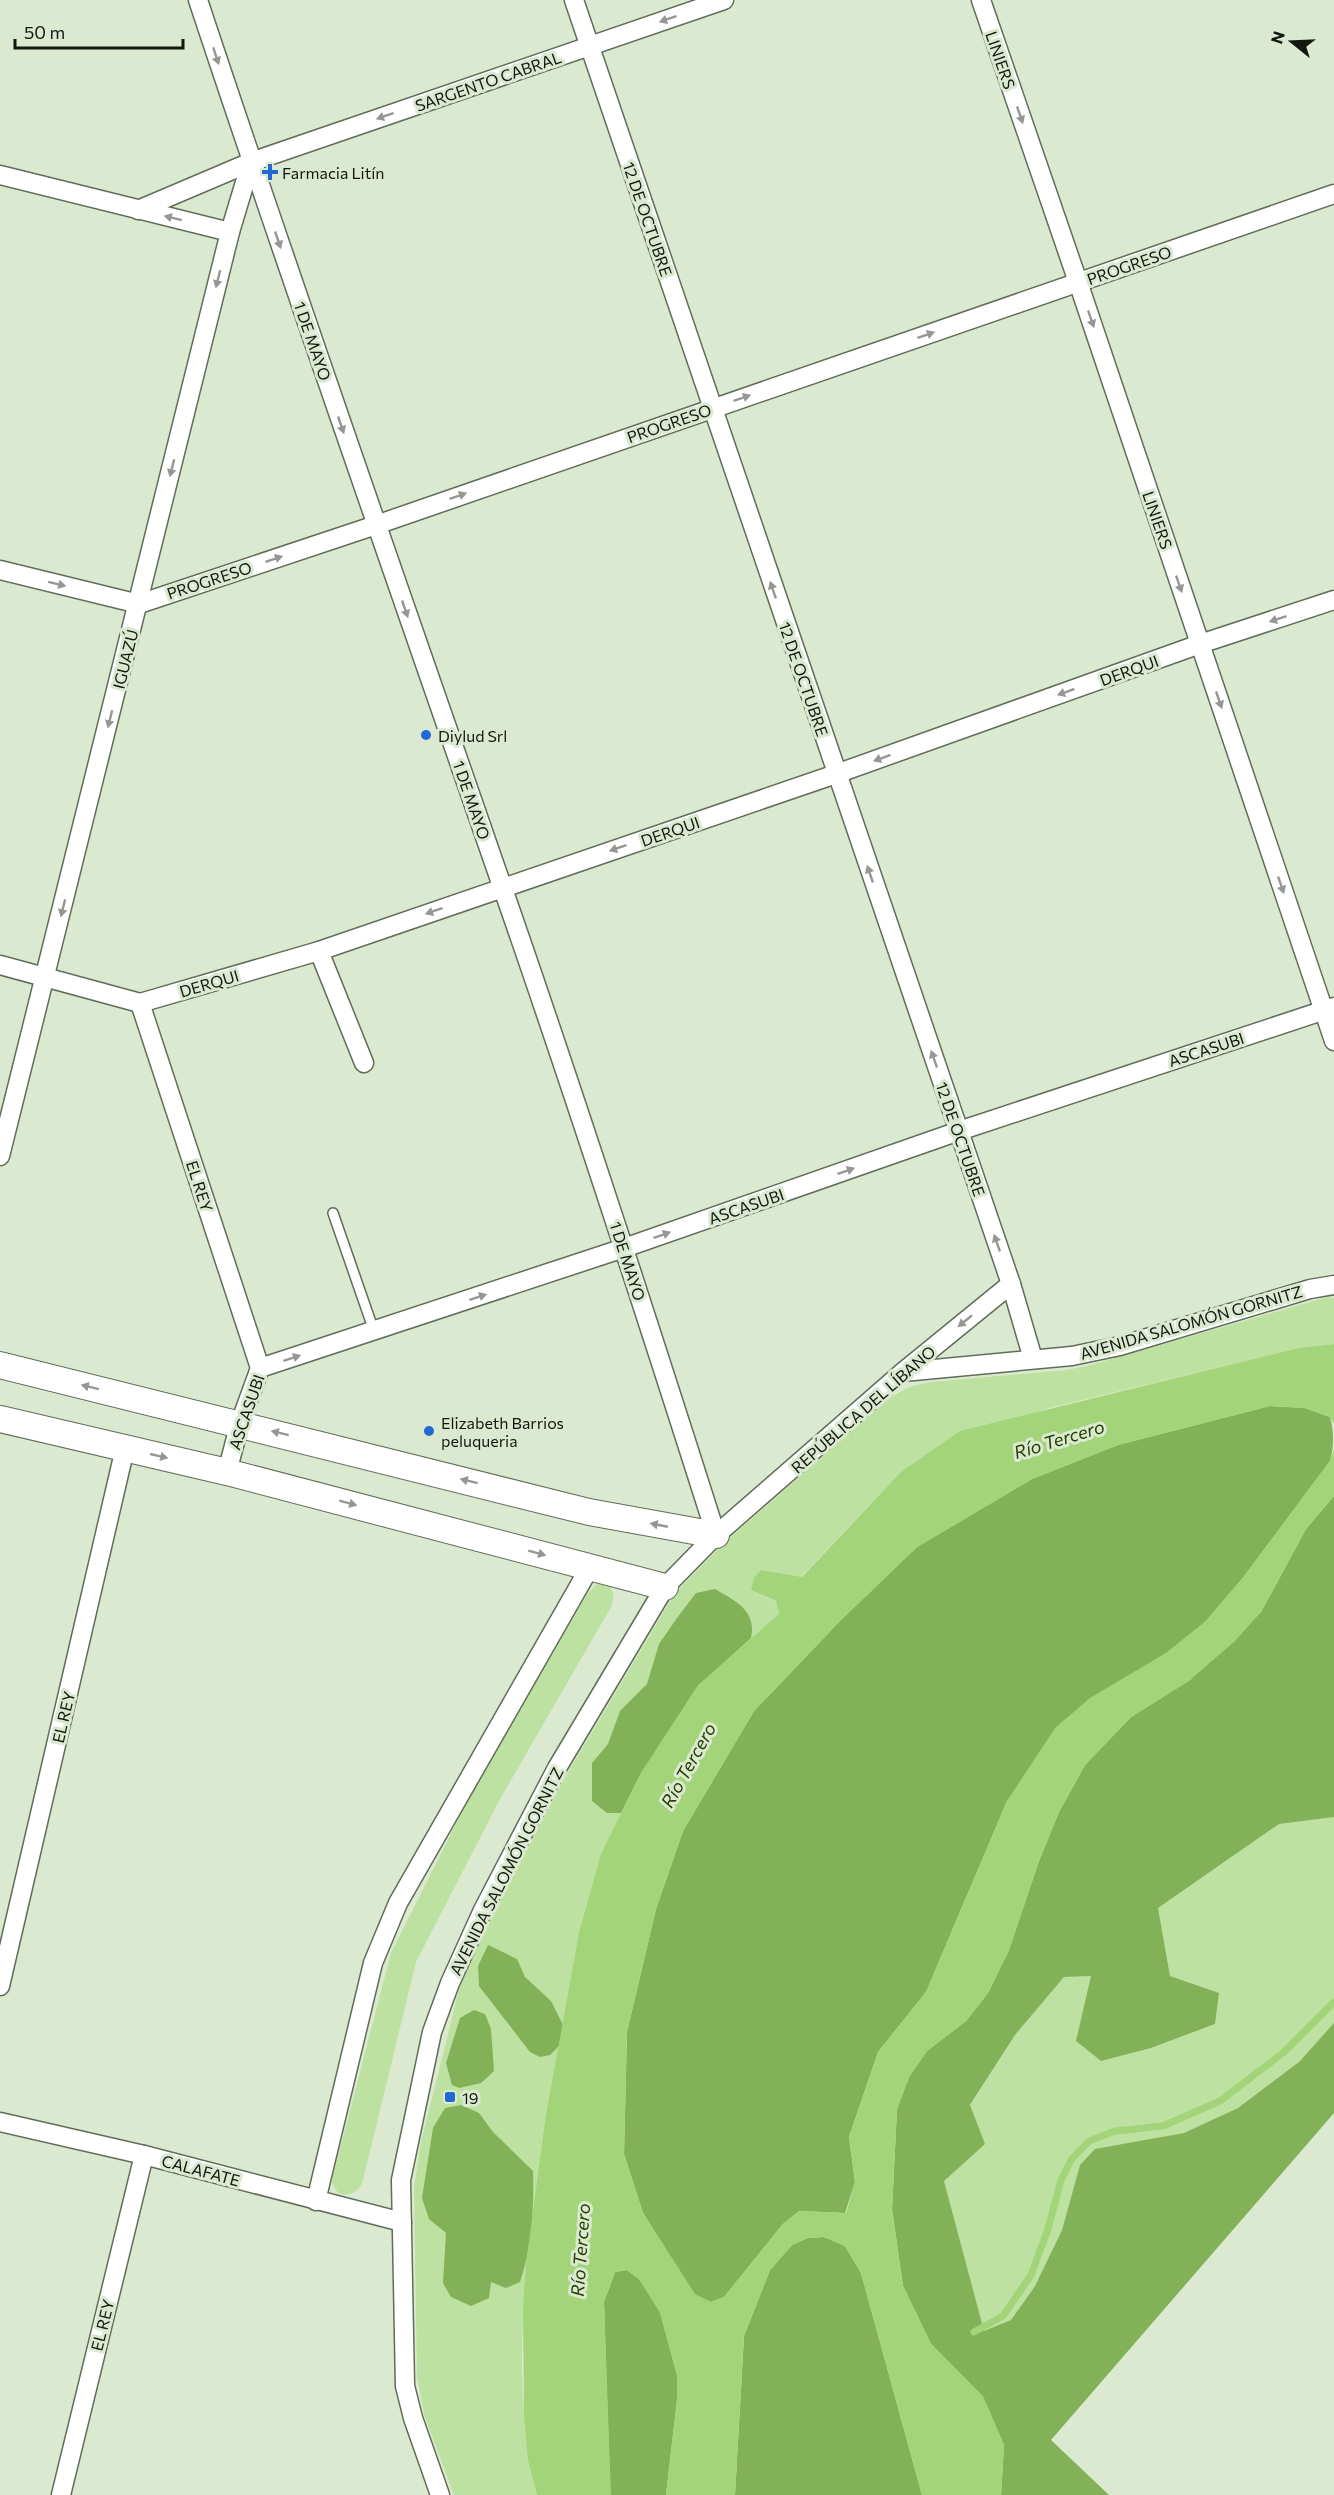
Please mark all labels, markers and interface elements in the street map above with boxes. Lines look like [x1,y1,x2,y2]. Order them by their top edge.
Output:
scale bar [15,12,183,50]
north arrow [1262,12,1322,72]
one-way arrow [659,15,677,24]
text: 50 m [24,21,65,43]
street label: LINIERS [982,29,1020,91]
text: N [1266,29,1288,46]
one-way arrow [212,47,221,65]
street label: SARGENTO CABRAL [412,47,564,115]
one-way arrow [1016,106,1026,124]
one-way arrow [376,112,394,122]
street label: 12 DE OCTUBRE [620,159,676,279]
place label: Farmacia Litín [282,163,385,182]
marker: Farmacia Litín [263,165,277,179]
one-way arrow [164,213,182,223]
one-way arrow [274,231,284,249]
street label: PROGRESO [1084,242,1174,288]
one-way arrow [213,270,223,288]
street label: 1 DE MAYO [291,299,335,383]
one-way arrow [1086,310,1096,328]
one-way arrow [917,329,935,339]
one-way arrow [733,393,751,402]
street label: PROGRESO [624,400,714,446]
one-way arrow [337,416,347,434]
one-way arrow [166,459,176,478]
street label: LINIERS [1139,489,1177,551]
one-way arrow [449,491,467,501]
one-way arrow [265,554,283,563]
street label: PROGRESO [164,557,254,603]
one-way arrow [1175,575,1185,593]
one-way arrow [48,579,66,589]
one-way arrow [768,581,778,599]
one-way arrow [401,600,411,618]
one-way arrow [1269,614,1287,624]
street label: 12 DE OCTUBRE [776,619,832,739]
street label: IGUAZÚ [108,627,142,691]
street label: DERQUI [1097,651,1161,689]
one-way arrow [1057,688,1075,698]
one-way arrow [1214,691,1224,709]
one-way arrow [104,710,114,728]
place label: Diylud Srl [438,726,507,745]
marker: Diylud Srl [419,728,433,742]
one-way arrow [873,753,891,763]
street label: 1 DE MAYO [450,758,494,842]
street label: DERQUI [638,812,702,850]
one-way arrow [609,844,627,854]
one-way arrow [865,865,875,883]
one-way arrow [1276,876,1286,894]
one-way arrow [57,899,67,917]
one-way arrow [425,907,443,917]
street label: DERQUI [177,965,241,1001]
street label: ASCASUBI [1166,1028,1246,1070]
one-way arrow [928,1050,938,1068]
street label: 12 DE OCTUBRE [933,1079,989,1199]
street label: EL REY [183,1158,217,1214]
one-way arrow [838,1165,856,1175]
street label: ASCASUBI [706,1184,786,1228]
street label: 1 DE MAYO [606,1219,650,1303]
one-way arrow [654,1230,672,1239]
one-way arrow [991,1234,1001,1252]
street label: AVENIDA SALOMÓN GORNITZ [1078,1281,1304,1363]
one-way arrow [469,1292,487,1301]
one-way arrow [958,1315,973,1327]
street label: REPÚBLICA DEL LÍBANO [787,1341,939,1477]
one-way arrow [283,1353,301,1362]
street label: ASCASUBI [224,1372,268,1452]
one-way arrow [81,1382,99,1392]
place label: Elizabeth Barrios peluqueria [441,1413,564,1450]
water label: Río Tercero [1011,1415,1107,1463]
marker: Elizabeth Barrios peluqueria [422,1424,436,1438]
one-way arrow [271,1428,289,1438]
one-way arrow [150,1451,169,1461]
one-way arrow [460,1476,478,1486]
one-way arrow [339,1499,357,1509]
one-way arrow [649,1520,668,1529]
one-way arrow [528,1548,546,1558]
street label: EL REY [48,1689,78,1745]
water label: Río Tercero [656,1719,720,1811]
street label: AVENIDA SALOMÓN GORNITZ [445,1764,567,1978]
place label: 19 [462,2088,479,2107]
marker: 19 [443,2090,457,2104]
street label: CALAFATE [160,2150,242,2190]
water label: Río Tercero [566,2203,594,2297]
street label: EL REY [86,2297,118,2353]

